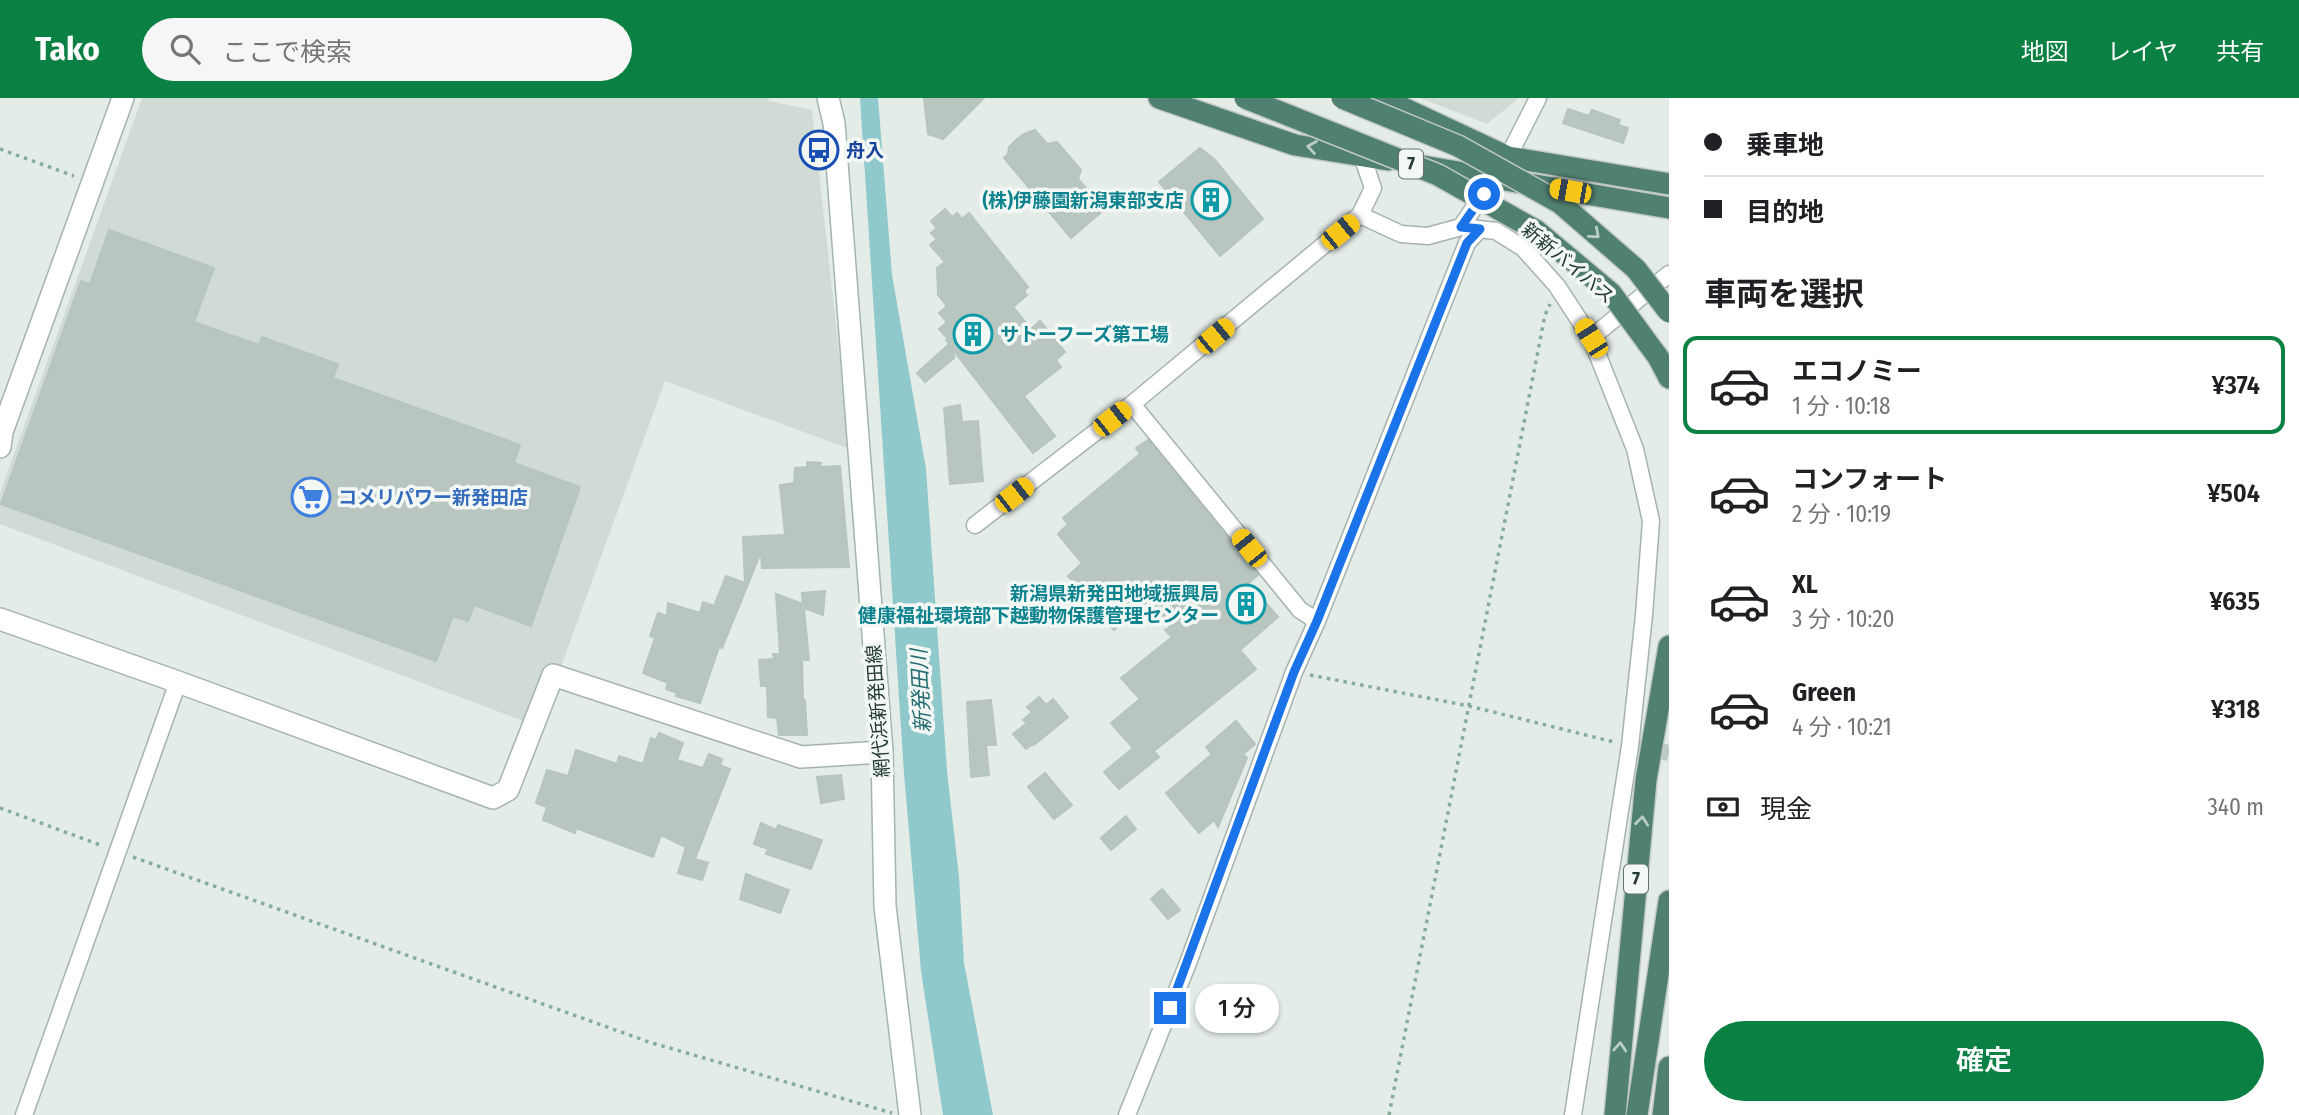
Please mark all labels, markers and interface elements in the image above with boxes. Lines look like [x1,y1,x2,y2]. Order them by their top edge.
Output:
search box [142,18,632,81]
text: Tako [35,29,100,69]
icon: search [166,30,204,68]
text: ここで検索 [222,37,352,68]
text: 地図 [2021,38,2069,66]
text: レイヤ [2107,38,2178,66]
text: 共有 [2216,38,2264,66]
bus stop icon: 舟入 [798,129,840,171]
text: 乗車地 [1746,130,1824,161]
place label: 舟入 [846,139,884,162]
one-way arrow [1306,140,1318,155]
road number: 7 [1399,150,1423,178]
car [1548,177,1593,205]
route start [1468,178,1500,210]
building icon: (株)伊藤園新潟東部支店 [1190,179,1232,221]
place label: (株)伊藤園新潟東部支店 [983,189,1184,212]
text: 目的地 [1746,197,1824,228]
car [1318,211,1363,253]
street label: 新新バイパス [1517,218,1619,308]
one-way arrow [1587,226,1600,238]
text: 車両を選択 [1704,275,1864,313]
building icon: サトーフーズ第工場 [952,313,994,355]
car [1193,314,1238,358]
car [1571,315,1612,361]
place label: サトーフーズ第工場 [1000,323,1169,346]
icon: car [1708,354,1771,417]
text: エコノミー [1792,356,1922,387]
text: ¥374 [2212,370,2260,401]
text: 1 分 · 10:18 [1792,392,1890,420]
car [1089,398,1136,440]
icon: car [1708,462,1771,525]
text: コンフォート [1792,464,1947,495]
car [991,474,1038,516]
supermarket icon: コメリパワー新発田店 [290,476,332,518]
text: ¥504 [2207,478,2260,509]
place label: コメリパワー新発田店 [338,486,528,509]
text: 2 分 · 10:19 [1792,500,1891,528]
car [1228,525,1271,571]
text: XL [1792,569,1818,600]
icon: car [1708,570,1771,633]
place label: 新潟県新発田地域振興局 健康福祉環境部下越動物保護管理センター [857,582,1219,627]
building icon: 新潟県新発田地域振興局 健康福祉環境部下越動物保護管理センター [1225,583,1267,625]
text: ¥635 [2210,586,2260,617]
text: 3 分 · 10:20 [1792,605,1894,633]
street label: 網代浜新発田線 [862,644,894,778]
water label: 新発田川 [906,646,936,734]
text: Green [1792,677,1856,708]
icon: car [1708,678,1771,741]
text: ¥318 [2211,694,2260,725]
text: 4 分 · 10:21 [1792,713,1892,741]
icon: cash [1704,788,1742,826]
text: 340 m [2208,793,2264,821]
text: 現金 [1760,794,1812,825]
one-way arrow [1634,815,1649,826]
road number: 7 [1624,864,1648,894]
callout: 1 分 [1194,984,1278,1032]
route end [1154,992,1186,1024]
text: 1 分 [1218,994,1256,1022]
button: 確定 [1704,1021,2264,1101]
one-way arrow [1612,1041,1627,1052]

